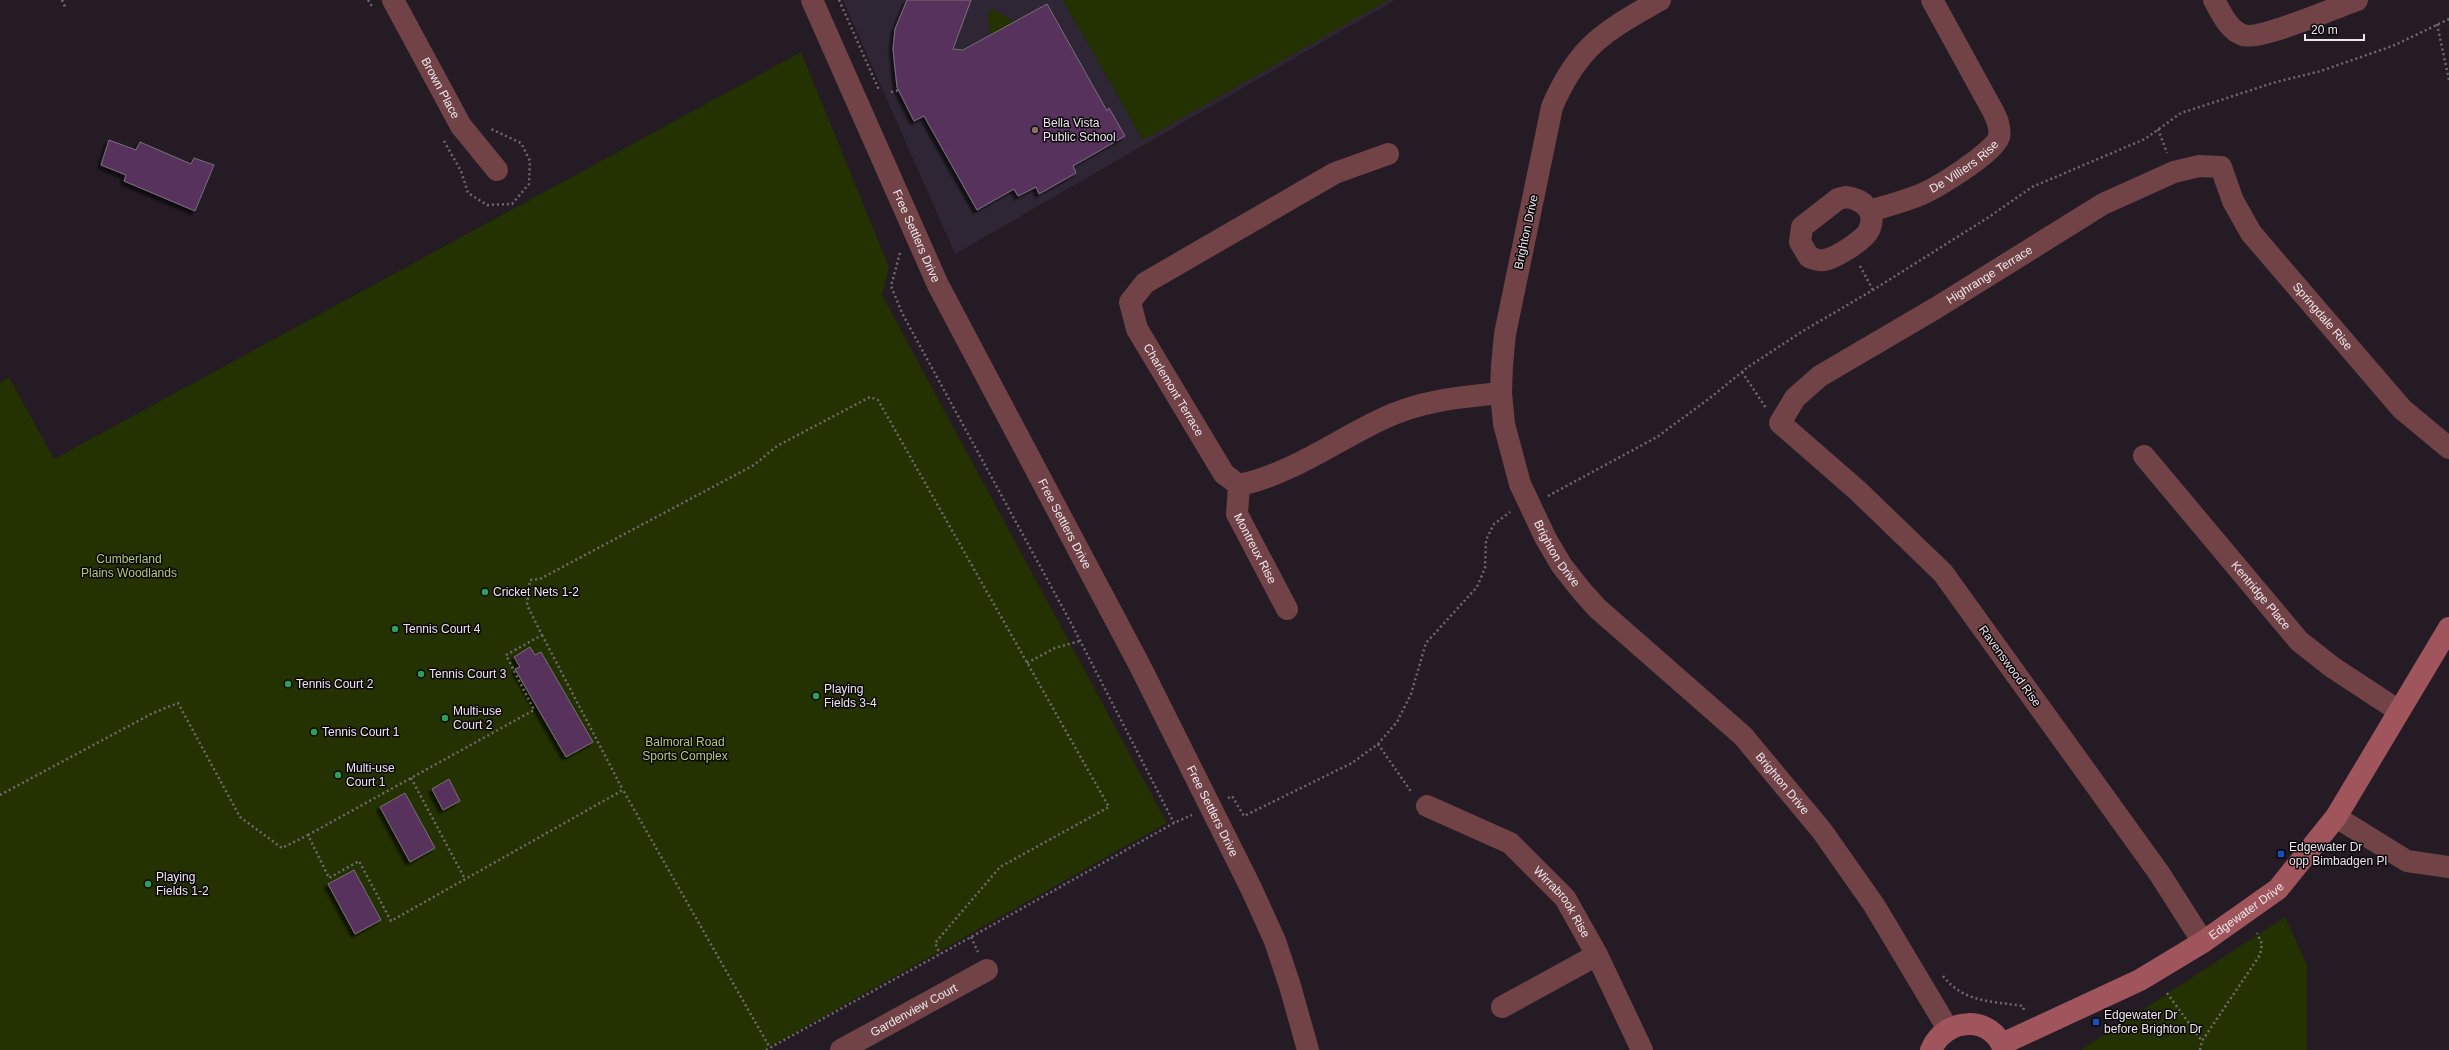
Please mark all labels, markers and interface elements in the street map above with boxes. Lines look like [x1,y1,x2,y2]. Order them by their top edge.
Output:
scale bar [2305,16,2364,42]
text: 20 m [2311,23,2338,37]
street label: Brown Place [418,55,463,121]
place label: Bella Vista Public School [1043,116,1116,144]
marker: Bella Vista Public School [1030,125,1040,135]
street label: De Villiers Rise [1927,137,2002,196]
street label: Free Settlers Drive [890,187,943,285]
street label: Brighton Drive [1511,193,1541,271]
street label: Highrange Terrace [1944,243,2035,307]
street label: Springdale Rise [2290,280,2356,353]
street label: Charlemont Terrace [1140,341,1207,439]
street label: Free Settlers Drive [1035,476,1094,572]
street label: Montreux Rise [1231,511,1280,586]
street label: Brighton Drive [1531,518,1583,590]
park label: Cumberland Plains Woodlands [81,552,177,580]
street label: Kentridge Place [2228,558,2294,633]
place label: Cricket Nets 1-2 [493,585,579,599]
marker: Cricket Nets 1-2 [480,587,490,597]
place label: Tennis Court 4 [403,622,481,636]
street label: Ravenswood Rise [1976,623,2044,709]
marker: Tennis Court 4 [390,624,400,634]
place label: Tennis Court 3 [429,667,507,681]
marker: Tennis Court 3 [416,669,426,679]
place label: Tennis Court 2 [296,677,374,691]
marker: Tennis Court 2 [283,679,293,689]
place label: Playing Fields 3-4 [824,682,877,710]
marker: Playing Fields 3-4 [811,691,821,701]
place label: Multi-use Court 2 [453,704,502,732]
marker: Multi-use Court 2 [440,713,450,723]
place label: Tennis Court 1 [322,725,400,739]
marker: Tennis Court 1 [309,727,319,737]
park label: Balmoral Road Sports Complex [642,735,728,763]
street label: Brighton Drive [1753,750,1812,817]
place label: Multi-use Court 1 [346,761,395,789]
street label: Free Settlers Drive [1184,763,1241,859]
marker: Multi-use Court 1 [333,770,343,780]
place label: Edgewater Dr opp Bimbadgen Pl [2289,840,2387,868]
marker: Edgewater Dr opp Bimbadgen Pl [2276,849,2286,859]
street label: Wirrabrook Rise [1531,864,1593,940]
place label: Playing Fields 1-2 [156,870,209,898]
marker: Playing Fields 1-2 [143,879,153,889]
street label: Edgewater Drive [2206,880,2287,943]
street label: Gardenview Court [868,980,960,1040]
place label: Edgewater Dr before Brighton Dr [2104,1008,2202,1036]
marker: Edgewater Dr before Brighton Dr [2091,1017,2101,1027]

